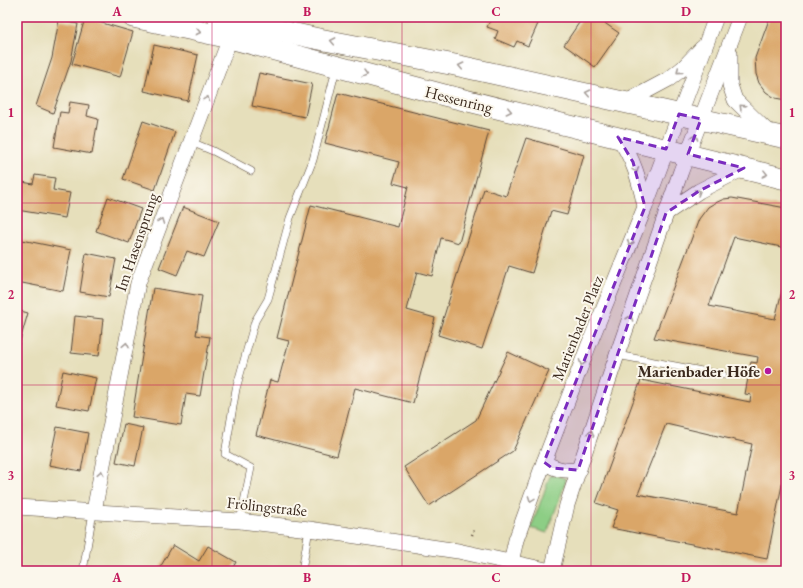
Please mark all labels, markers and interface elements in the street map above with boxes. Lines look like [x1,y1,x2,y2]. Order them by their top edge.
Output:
text: A [111,3,122,20]
text: B [303,3,311,20]
text: C [491,3,501,20]
text: D [681,3,691,20]
one-way arrow [195,27,202,35]
one-way arrow [330,38,336,46]
one-way arrow [458,63,464,71]
one-way arrow [676,66,684,73]
one-way arrow [362,70,368,78]
street label: Hessenring [423,81,496,118]
one-way arrow [585,90,591,98]
one-way arrow [202,96,210,103]
text: 1 [8,104,15,121]
text: 1 [789,104,796,121]
one-way arrow [739,105,747,112]
one-way arrow [506,106,512,114]
one-way arrow [690,133,698,140]
one-way arrow [631,167,639,174]
one-way arrow [762,169,768,177]
street label: Im Hasensprung [110,189,163,294]
one-way arrow [694,189,701,196]
one-way arrow [156,217,165,224]
one-way arrow [627,239,635,246]
street label: Marienbader Platz [547,272,608,384]
text: 2 [8,286,15,303]
text: 2 [789,286,796,303]
one-way arrow [625,315,634,322]
one-way arrow [121,342,129,349]
one-way arrow [578,360,586,367]
place label: Marienbader Höfe [638,361,760,382]
marker: Marienbader Höfe [763,366,773,376]
one-way arrow [586,430,594,437]
text: 3 [8,467,15,484]
text: 3 [789,467,796,484]
one-way arrow [96,470,105,476]
street label: Frölingstraße [226,492,308,521]
one-way arrow [527,496,535,503]
text: A [111,569,122,586]
text: B [303,569,311,586]
text: C [491,569,501,586]
text: D [681,569,691,586]

